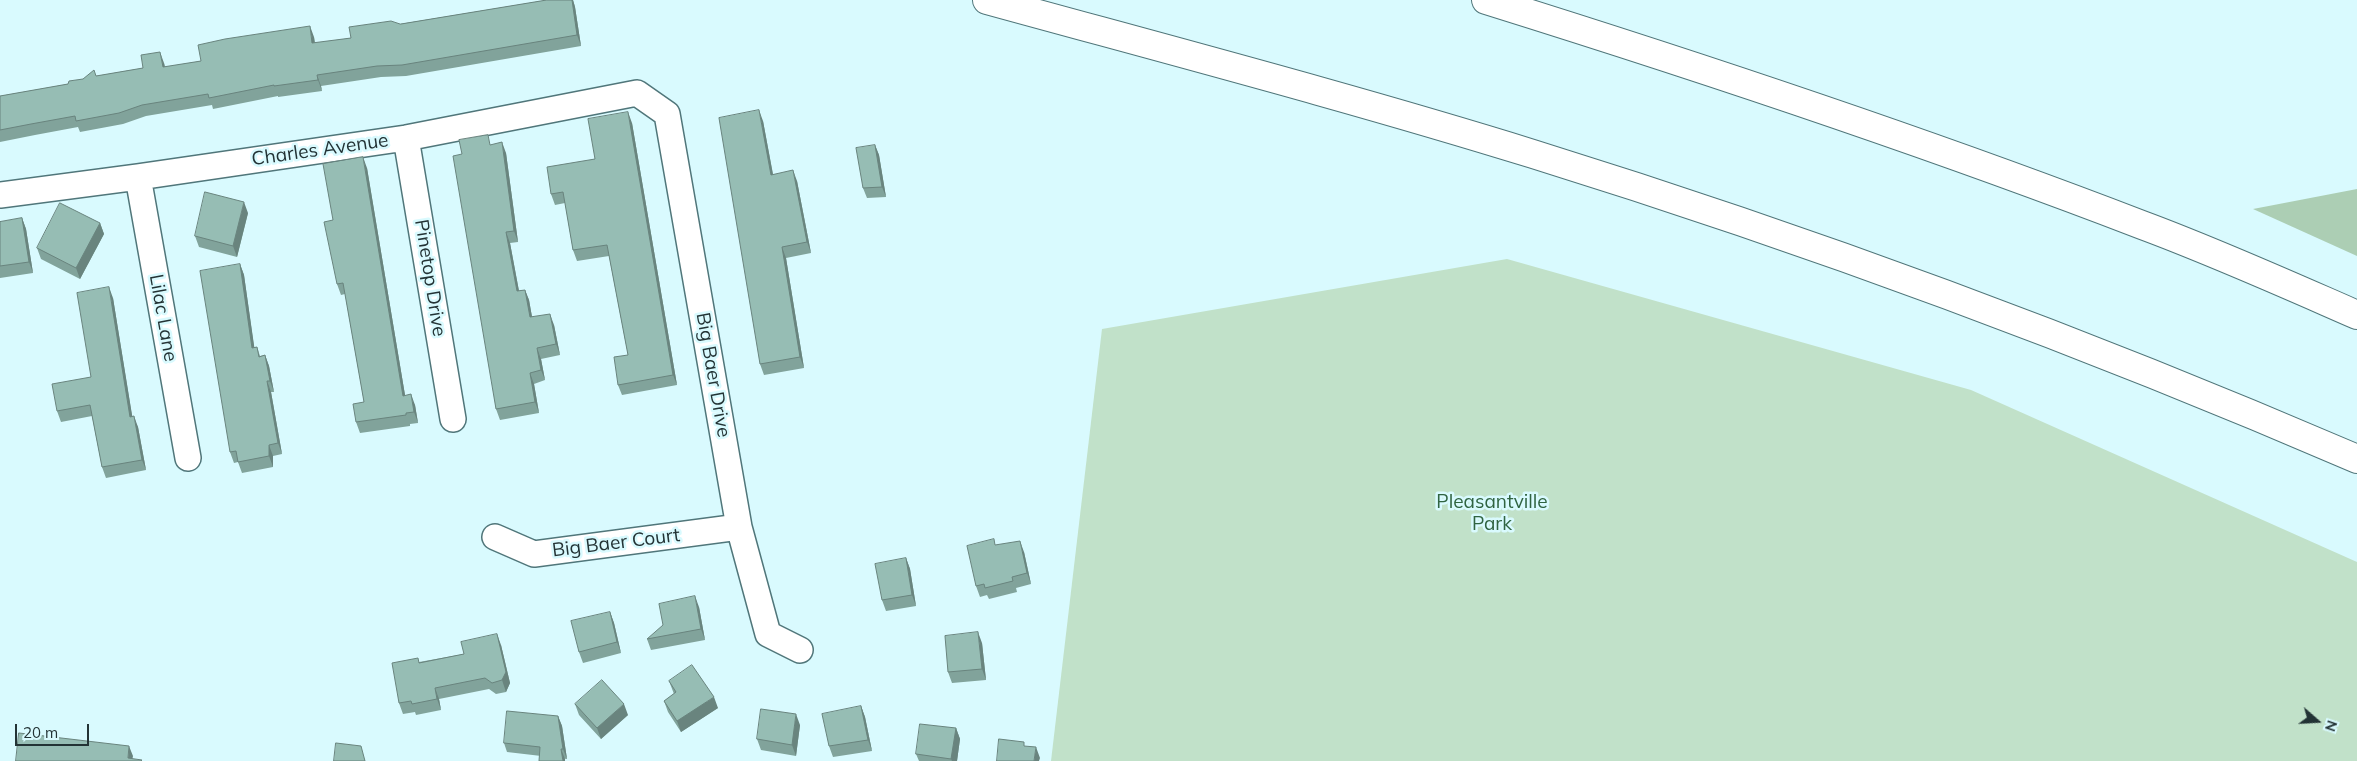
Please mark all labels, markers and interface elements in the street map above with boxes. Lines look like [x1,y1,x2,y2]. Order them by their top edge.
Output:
street label: Charles Avenue [250,129,390,171]
street label: Pinetop Drive [410,218,450,338]
street label: Lilac Lane [144,272,182,364]
street label: Big Baer Drive [691,311,735,439]
park label: Pleasantville Park [1436,491,1548,535]
street label: Big Baer Court [551,524,681,562]
north arrow [2292,696,2342,746]
scale bar [18,714,91,746]
text: N [2321,718,2341,734]
text: 20 m [23,723,58,742]

